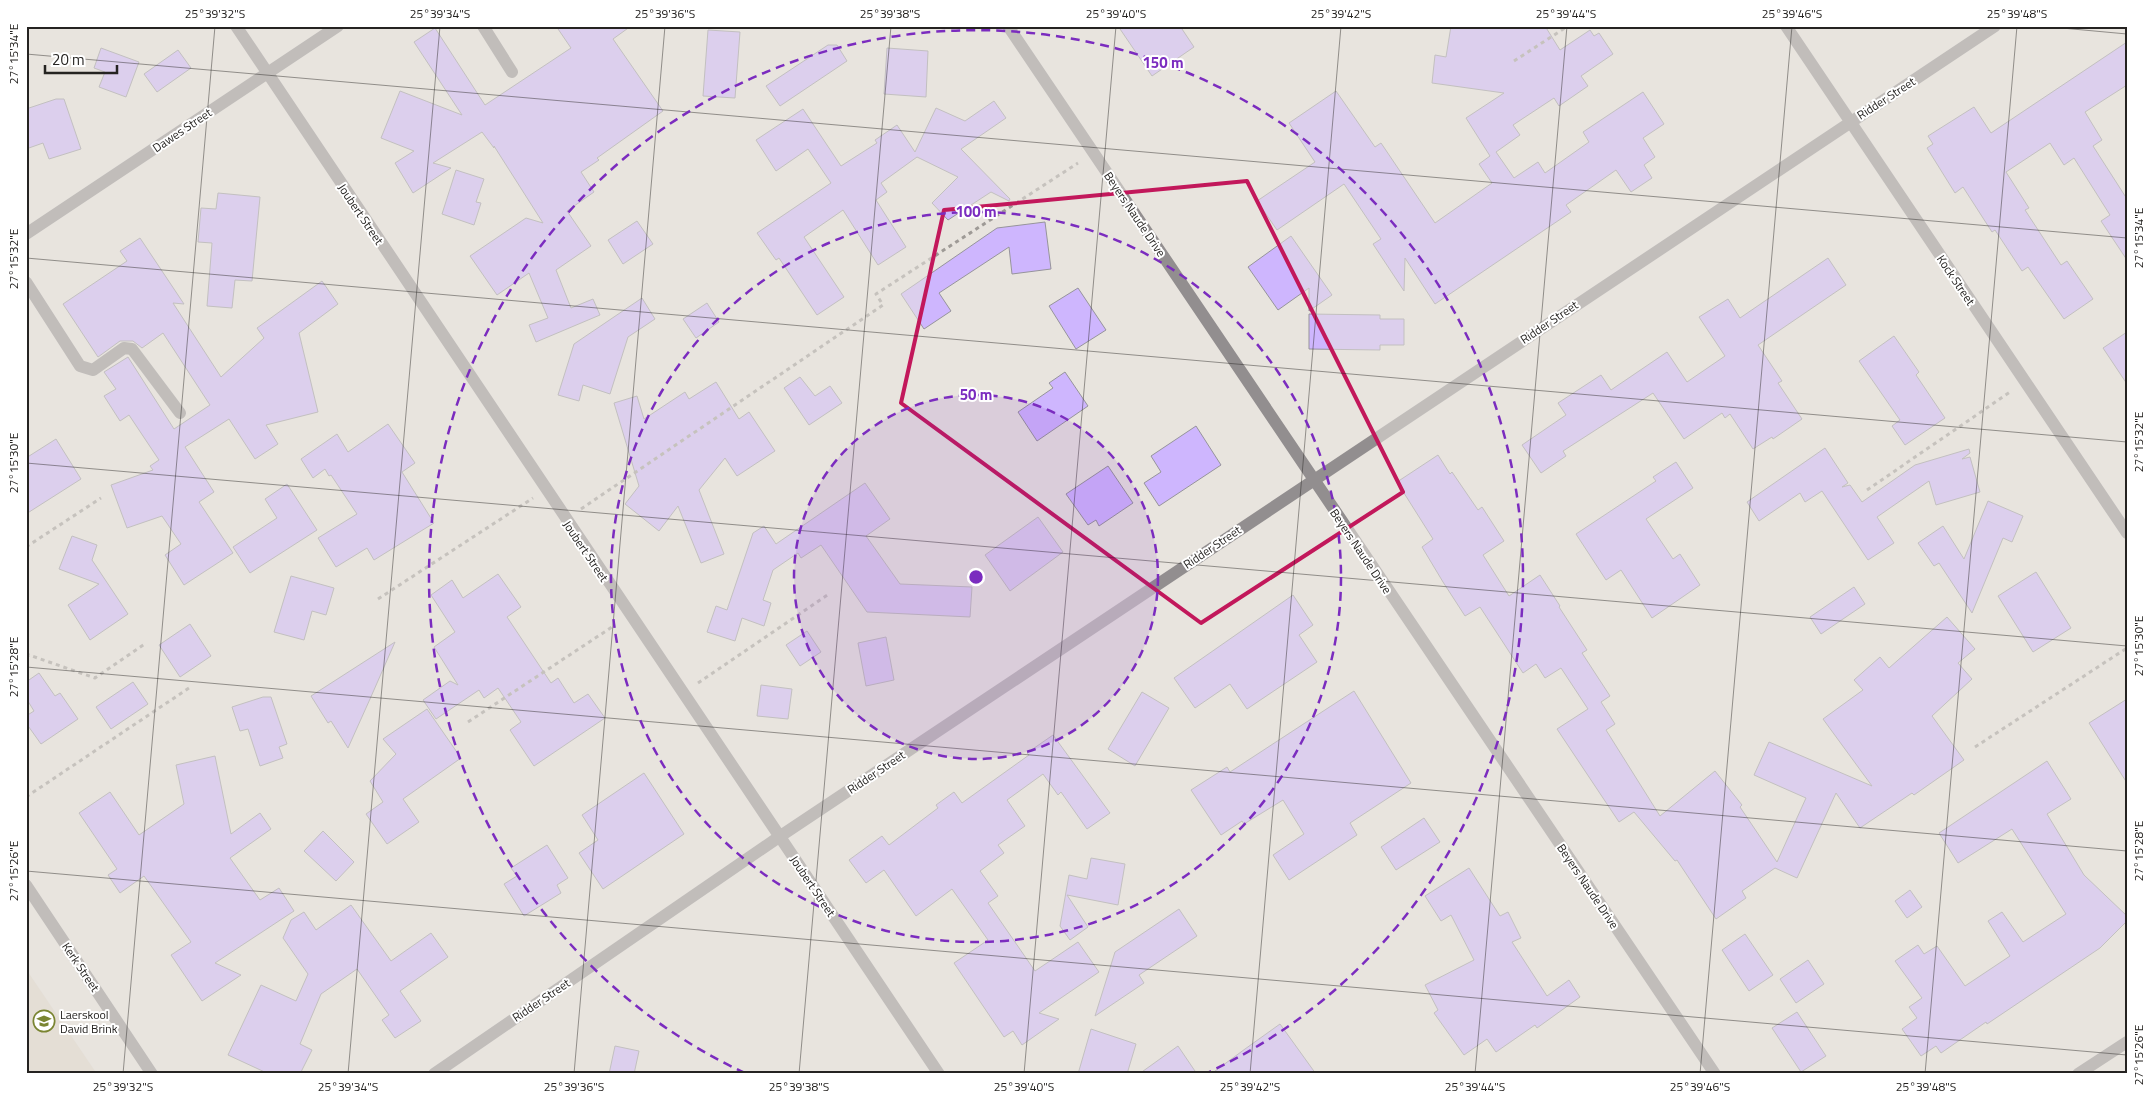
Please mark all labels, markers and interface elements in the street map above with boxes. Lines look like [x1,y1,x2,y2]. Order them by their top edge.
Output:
text: 25°39'32"S [185,4,245,23]
text: 25°39'34"S [410,4,470,23]
text: 25°39'36"S [635,4,695,23]
text: 25°39'38"S [860,4,920,23]
text: 25°39'40"S [1086,4,1146,23]
text: 25°39'42"S [1311,4,1371,23]
text: 25°39'44"S [1536,4,1596,23]
text: 25°39'46"S [1762,4,1822,23]
text: 25°39'48"S [1987,4,2047,23]
text: 27°15'34"E [4,23,23,84]
scale bar [45,42,118,74]
text: 20 m [52,48,85,71]
text: 150 m [1142,51,1184,74]
street label: Ridder Street [1853,71,1920,124]
street label: Dawes Street [148,103,216,157]
street label: Beyers Naude Drive [1099,168,1171,260]
street label: Joubert Street [333,179,389,249]
text: 100 m [955,200,997,223]
text: 27°15'34"E [2129,207,2148,268]
text: 27°15'32"E [4,228,23,289]
street label: Kock Street [1932,251,1980,310]
street label: Ridder Street [1516,295,1583,348]
text: 50 m [960,383,992,406]
text: 27°15'32"E [2129,411,2148,472]
text: 27°15'30"E [4,432,23,493]
street label: Beyers Naude Drive [1325,505,1397,597]
street label: Joubert Street [558,516,614,586]
street label: Ridder Street [1179,520,1246,573]
centre of rings [967,568,985,586]
text: 27°15'30"E [2129,615,2148,676]
text: 27°15'28"E [4,636,23,697]
street label: Ridder Street [843,745,910,798]
text: 27°15'28"E [2129,820,2148,881]
text: 27°15'26"E [4,840,23,901]
street label: Beyers Naude Drive [1552,840,1624,932]
street label: Joubert Street [785,851,841,921]
street label: Kerk Street [57,938,105,996]
street label: Ridder Street [508,973,575,1026]
place label: Laerskool David Brink [60,1005,118,1038]
school or university icon: Laerskool David Brink [32,1009,56,1033]
text: 27°15'26"E [2129,1024,2148,1085]
text: 25°39'32"S [93,1077,153,1096]
text: 25°39'34"S [318,1077,378,1096]
text: 25°39'36"S [544,1077,604,1096]
text: 25°39'38"S [769,1077,829,1096]
text: 25°39'40"S [994,1077,1054,1096]
text: 25°39'42"S [1220,1077,1280,1096]
text: 25°39'44"S [1445,1077,1505,1096]
text: 25°39'46"S [1670,1077,1730,1096]
text: 25°39'48"S [1896,1077,1956,1096]

